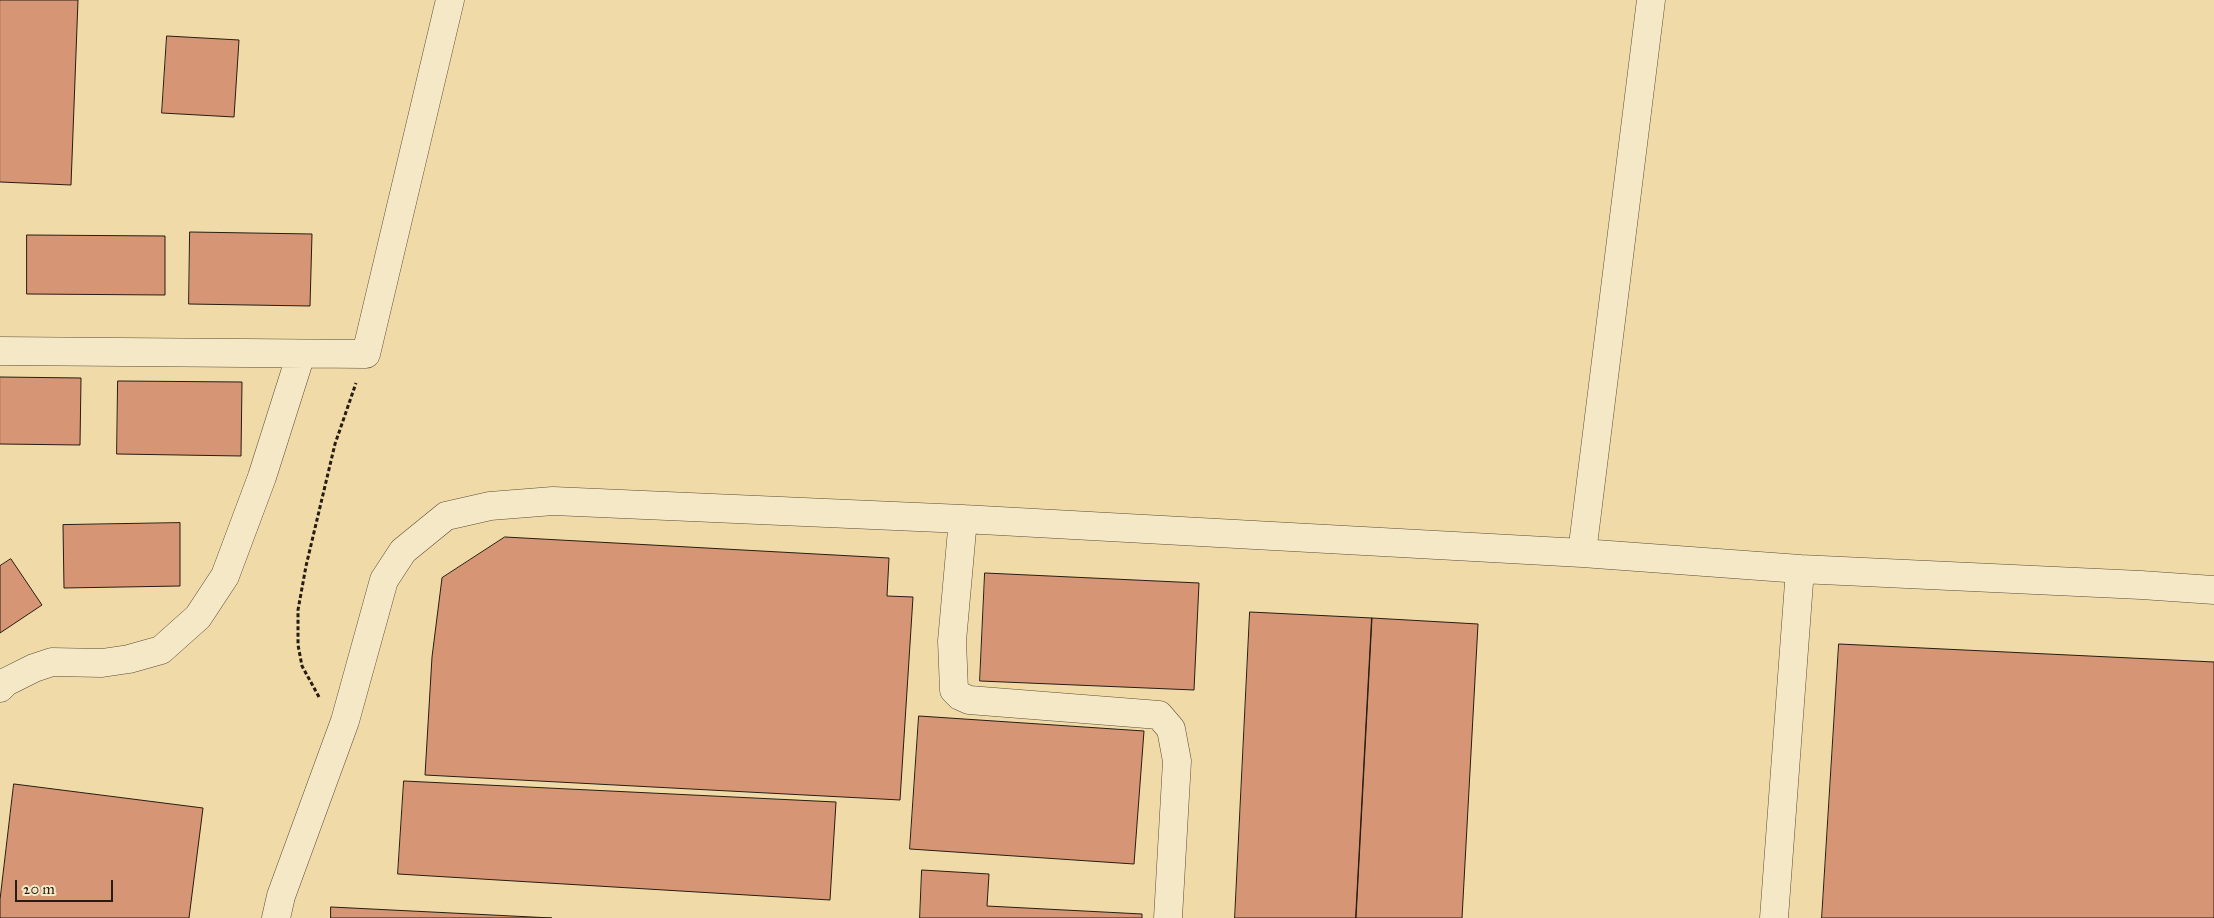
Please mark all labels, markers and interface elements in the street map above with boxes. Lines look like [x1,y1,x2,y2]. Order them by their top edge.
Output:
scale bar [18,870,115,902]
text: 20 m [23,880,55,898]

